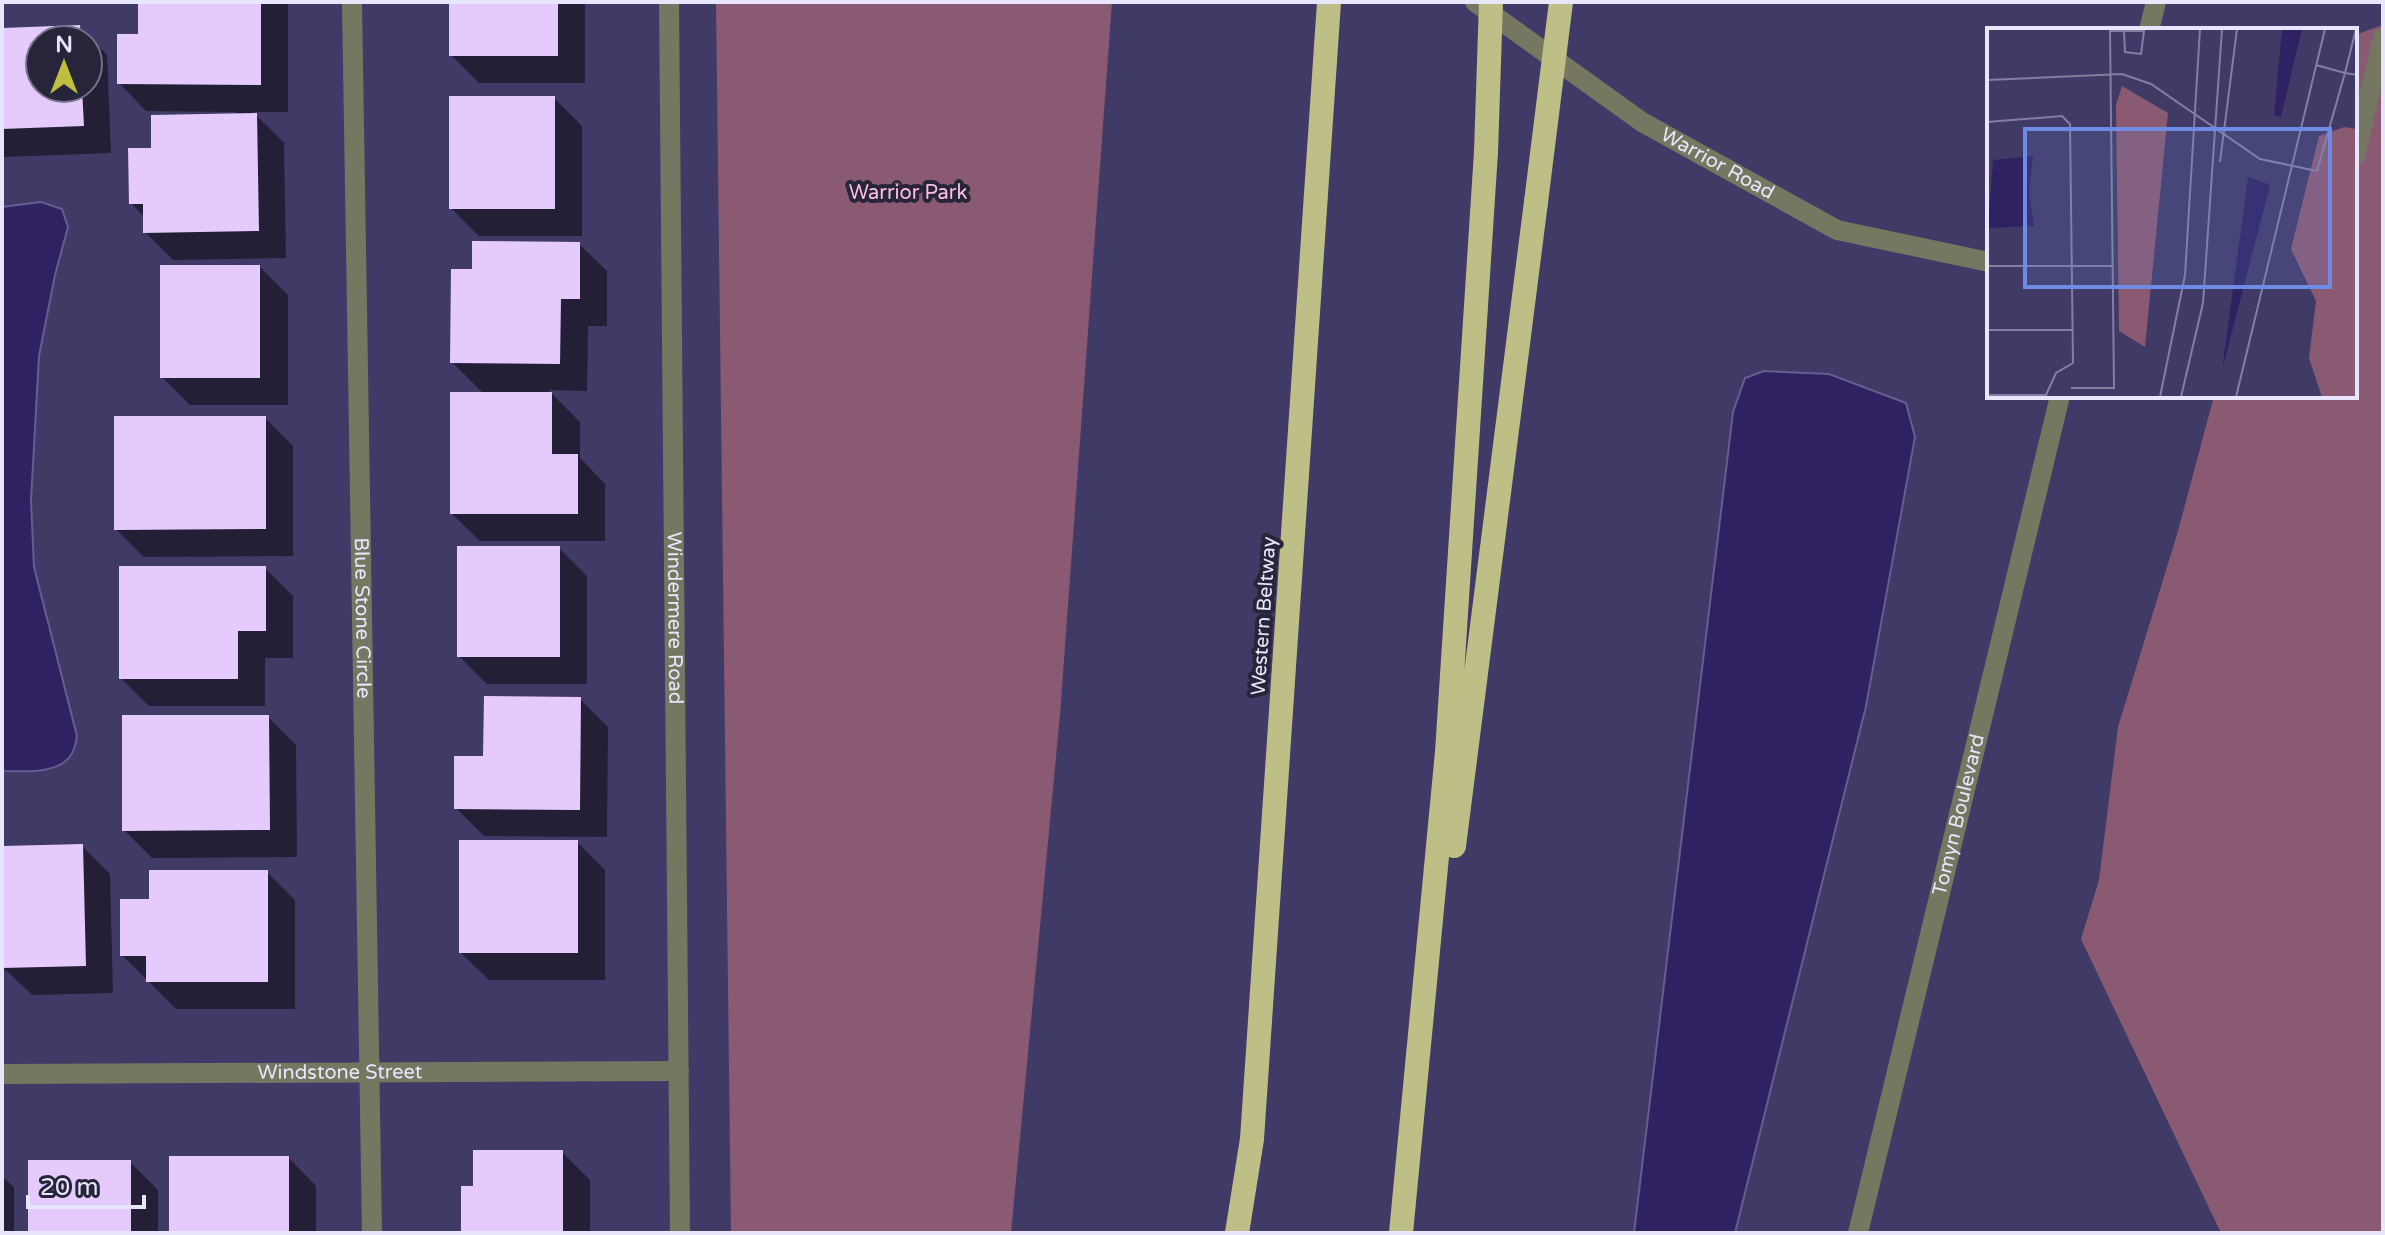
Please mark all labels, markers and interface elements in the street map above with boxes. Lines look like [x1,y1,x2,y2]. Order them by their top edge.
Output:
north arrow [24,24,104,104]
inset map [1987,28,2357,398]
text: N [55,32,73,58]
street label: Warrior Road [1656,123,1779,205]
park label: Warrior Park [849,181,967,205]
street label: Windermere Road [662,532,687,704]
street label: Western Beltway [1246,536,1282,696]
street label: Blue Stone Circle [349,537,375,699]
street label: Tomyn Boulevard [1928,732,1990,898]
street label: Windstone Street [257,1060,423,1085]
scale bar [28,1159,144,1209]
text: 20 m [40,1173,98,1202]

